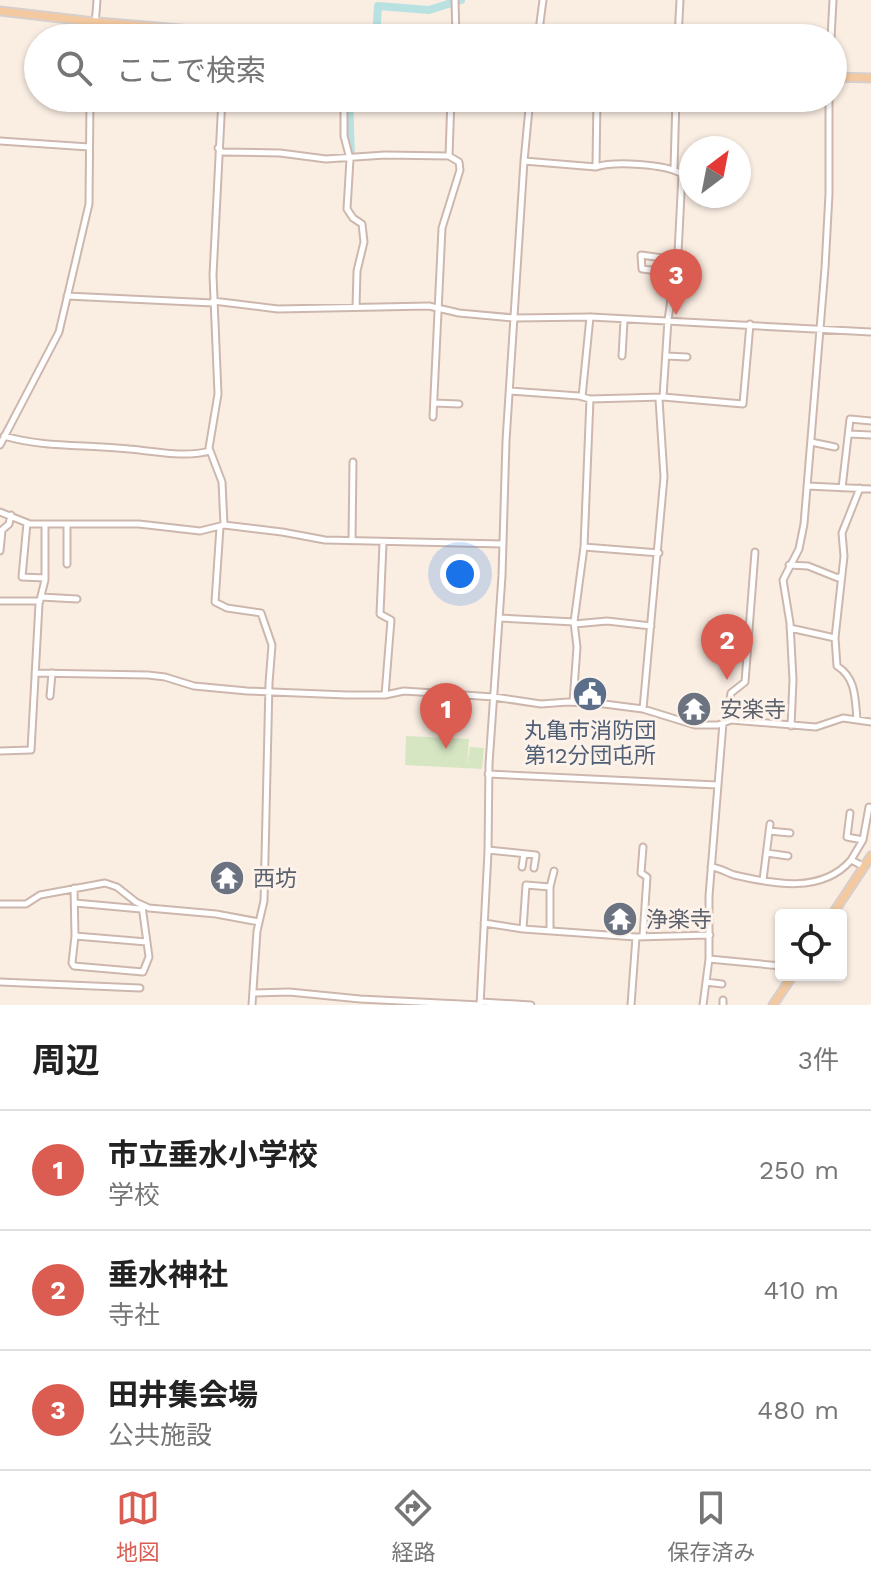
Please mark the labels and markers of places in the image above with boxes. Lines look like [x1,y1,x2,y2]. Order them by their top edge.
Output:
pin: 3 [650,249,702,315]
pin: 2 [701,614,753,680]
public building icon: 丸亀市消防団 第12分団屯所 [571,675,609,713]
pin: 1 [420,683,472,749]
temple icon: 安楽寺 [675,690,713,728]
place label: 安楽寺 [720,697,786,722]
place label: 丸亀市消防団 第12分団屯所 [524,718,656,768]
temple icon: 西坊 [208,859,246,897]
place label: 西坊 [253,866,297,891]
temple icon: 浄楽寺 [601,900,639,938]
place label: 浄楽寺 [646,907,712,932]

